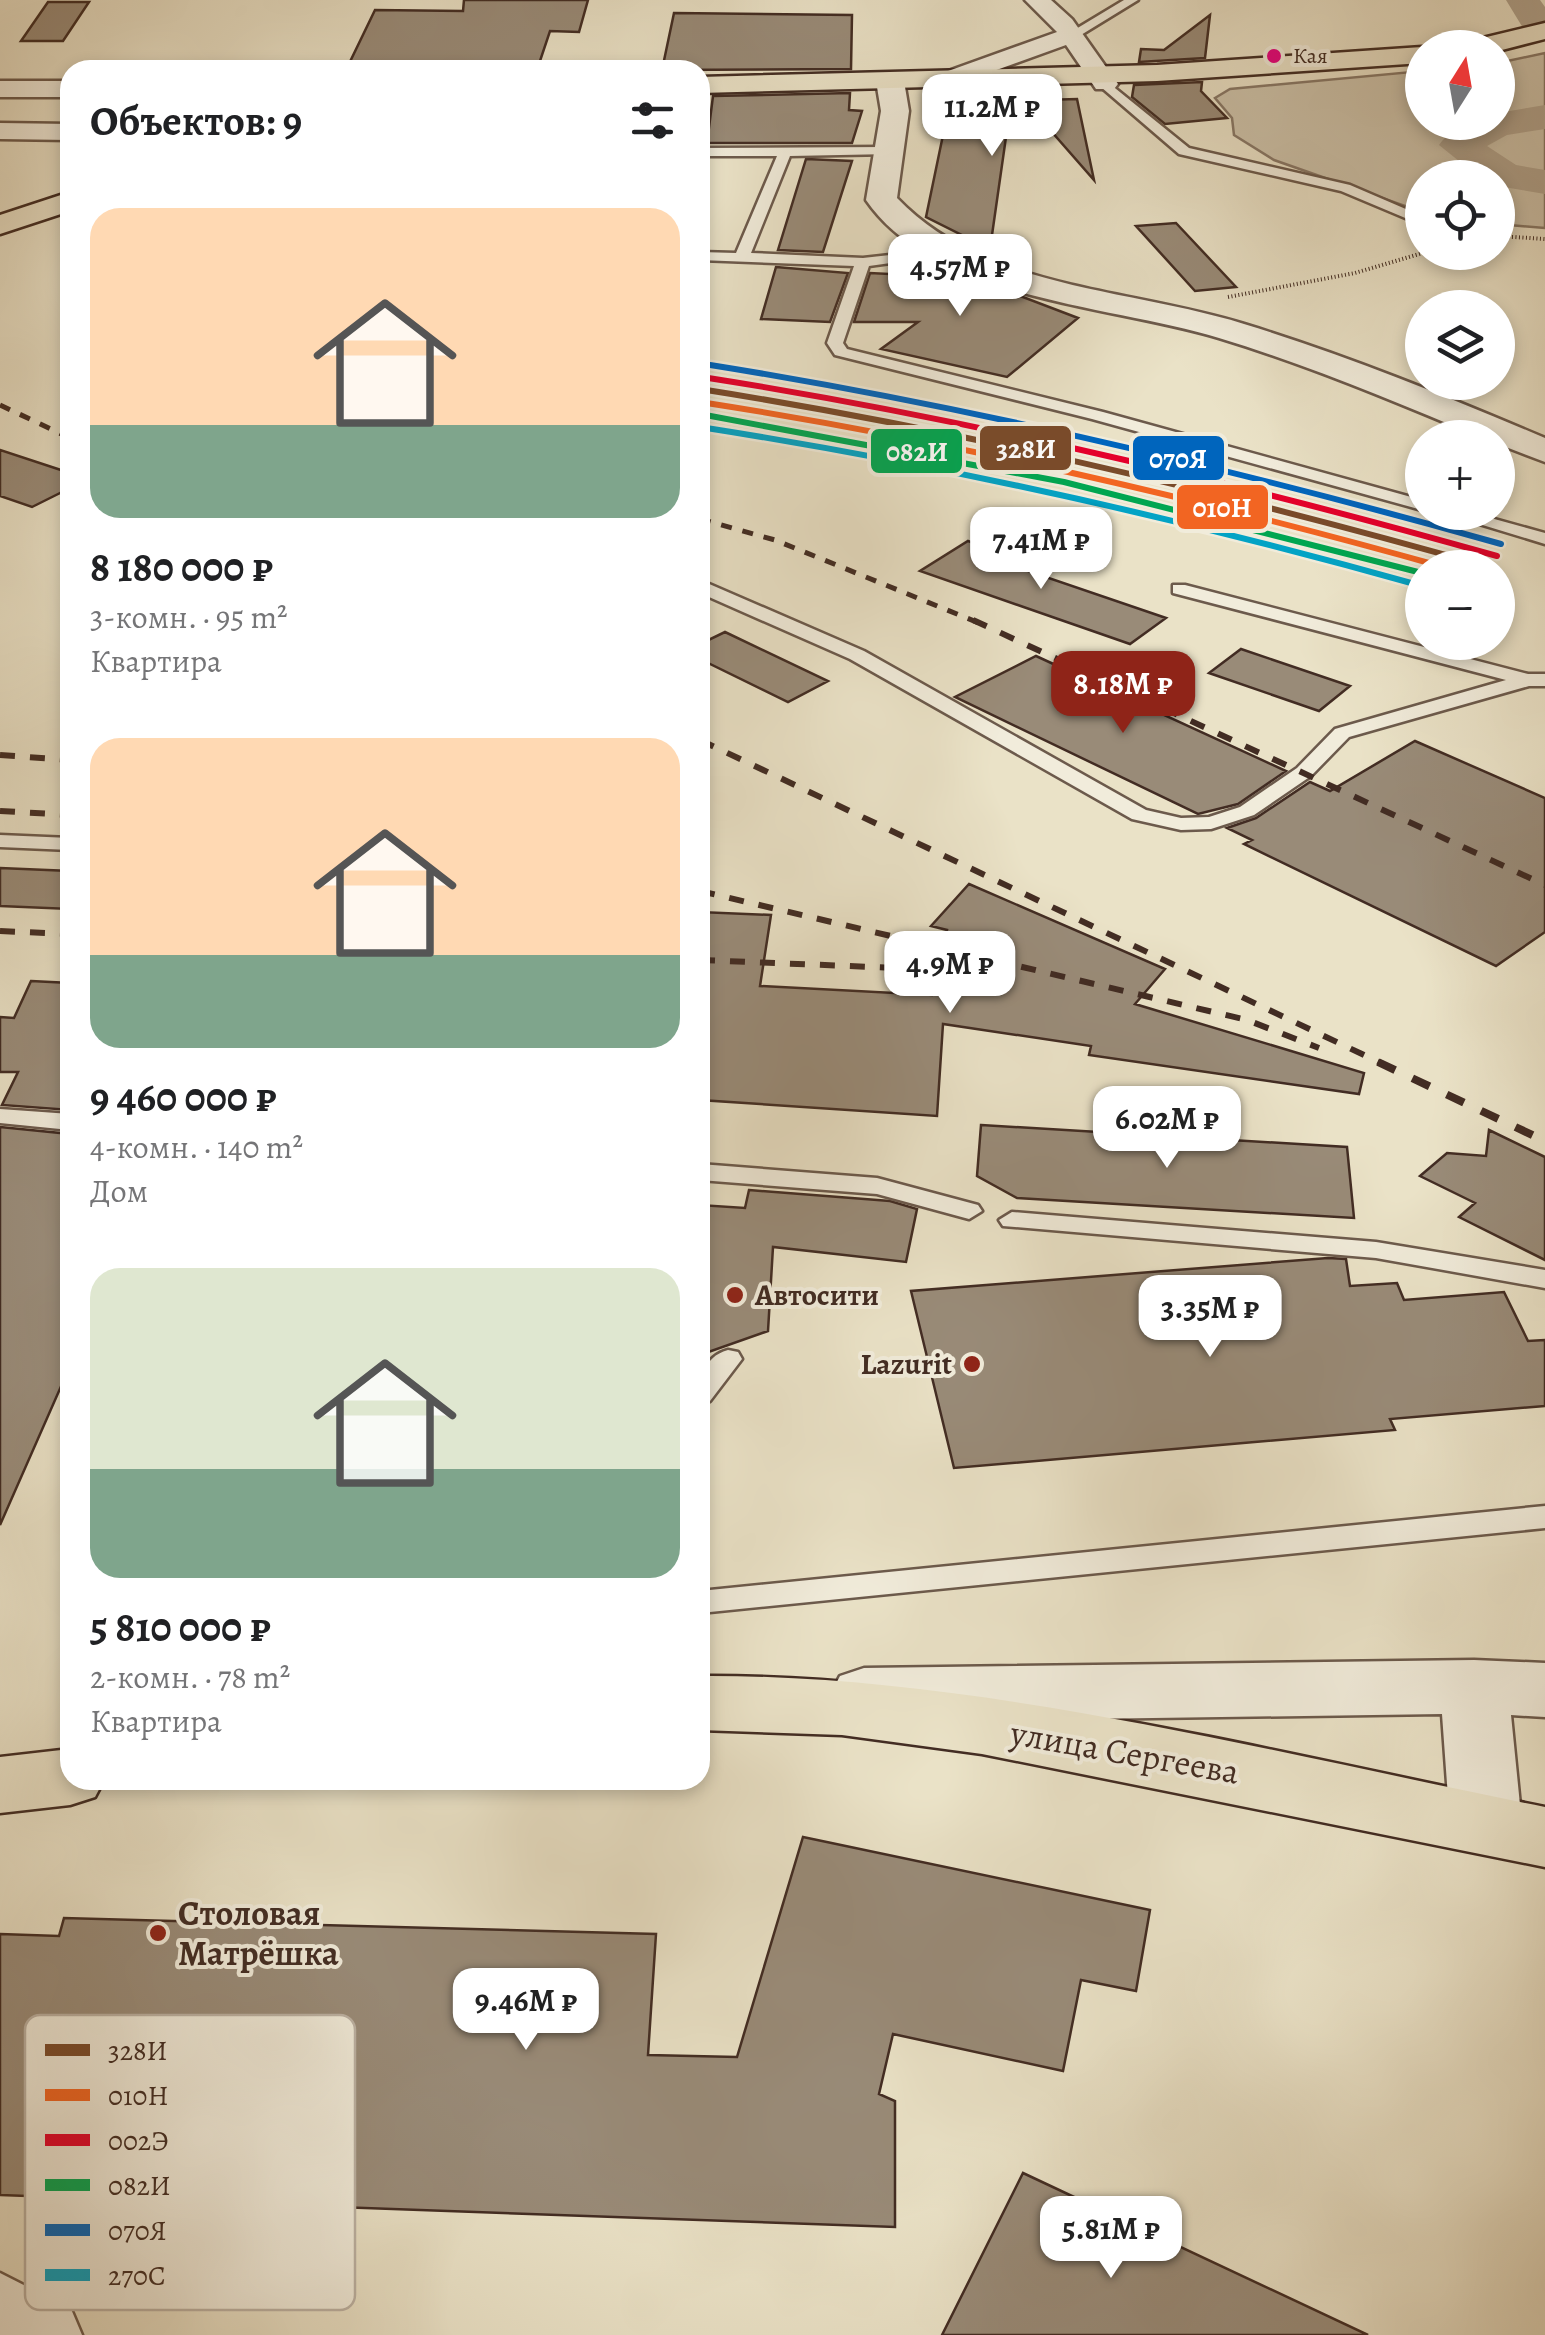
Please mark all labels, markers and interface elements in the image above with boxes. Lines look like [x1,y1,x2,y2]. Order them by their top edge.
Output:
north arrow [1405,30,1515,140]
map controls [1405,30,1515,660]
place label: Кая [1293,41,1328,71]
marker: Кая [1264,46,1284,66]
pin: 11.2M ₽ [900,74,1084,159]
text: 11.2M ₽ [944,84,1040,128]
text: Объектов: 9 [90,92,302,149]
icon: filters [625,93,680,148]
button: locate [1405,160,1515,270]
pin: 4.57M ₽ [868,234,1052,319]
text: 4.57M ₽ [910,244,1010,288]
icon: home [295,273,475,453]
button: layers [1405,290,1515,400]
button: + [1405,420,1515,530]
line badge: 328И [978,424,1073,472]
line badge: 082И [869,427,964,475]
text: 328И [996,430,1056,468]
text: 082И [886,433,948,471]
line badge: 070Я [1131,434,1226,482]
text: 070Я [1149,440,1207,478]
line badge: 010Н [1175,483,1270,531]
text: 010Н [1192,489,1252,527]
pin: 7.41M ₽ [949,507,1133,592]
text: 7.41M ₽ [992,517,1090,561]
text: 8 180 000 ₽ [90,538,273,595]
button: − [1405,550,1515,660]
text: 3-комн. · 95 m² [90,595,288,639]
text: Квартира [90,639,222,683]
pin: 8.18M ₽ [1031,651,1215,736]
text: 8.18M ₽ [1073,661,1173,705]
icon: home [295,803,475,983]
pin: 4.9M ₽ [869,931,1031,1016]
text: 4.9M ₽ [906,941,994,985]
text: 9 460 000 ₽ [90,1068,277,1125]
pin: 6.02M ₽ [1075,1086,1259,1171]
text: 6.02M ₽ [1115,1096,1219,1140]
text: 4-комн. · 140 m² [90,1125,303,1169]
text: Дом [90,1169,148,1213]
place label: Автосити [754,1275,879,1315]
pin: 3.35M ₽ [1118,1275,1302,1360]
marker: Автосити [724,1284,746,1306]
text: 3.35M ₽ [1161,1285,1259,1329]
icon: home [295,1333,475,1513]
place label: Lazurit [860,1344,952,1384]
marker: Lazurit [961,1353,983,1375]
text: 5 810 000 ₽ [90,1598,271,1655]
text: 2-комн. · 78 m² [90,1655,290,1699]
text: Квартира [90,1699,222,1743]
street label: улица Сергеева [1006,1708,1243,1796]
place label: Столовая Матрёшка [178,1889,339,1977]
marker: Столовая Матрёшка [147,1922,169,1944]
pin: 9.46M ₽ [434,1968,618,2053]
text: 9.46M ₽ [475,1978,577,2022]
legend [25,2015,355,2310]
text: 328И [108,2032,168,2070]
text: 010Н [108,2077,169,2115]
text: 002Э [108,2122,168,2160]
text: 082И [108,2167,171,2205]
pin: 5.81M ₽ [1019,2196,1203,2281]
text: 5.81M ₽ [1062,2206,1160,2250]
text: 070Я [108,2212,167,2250]
text: 270С [108,2257,166,2295]

